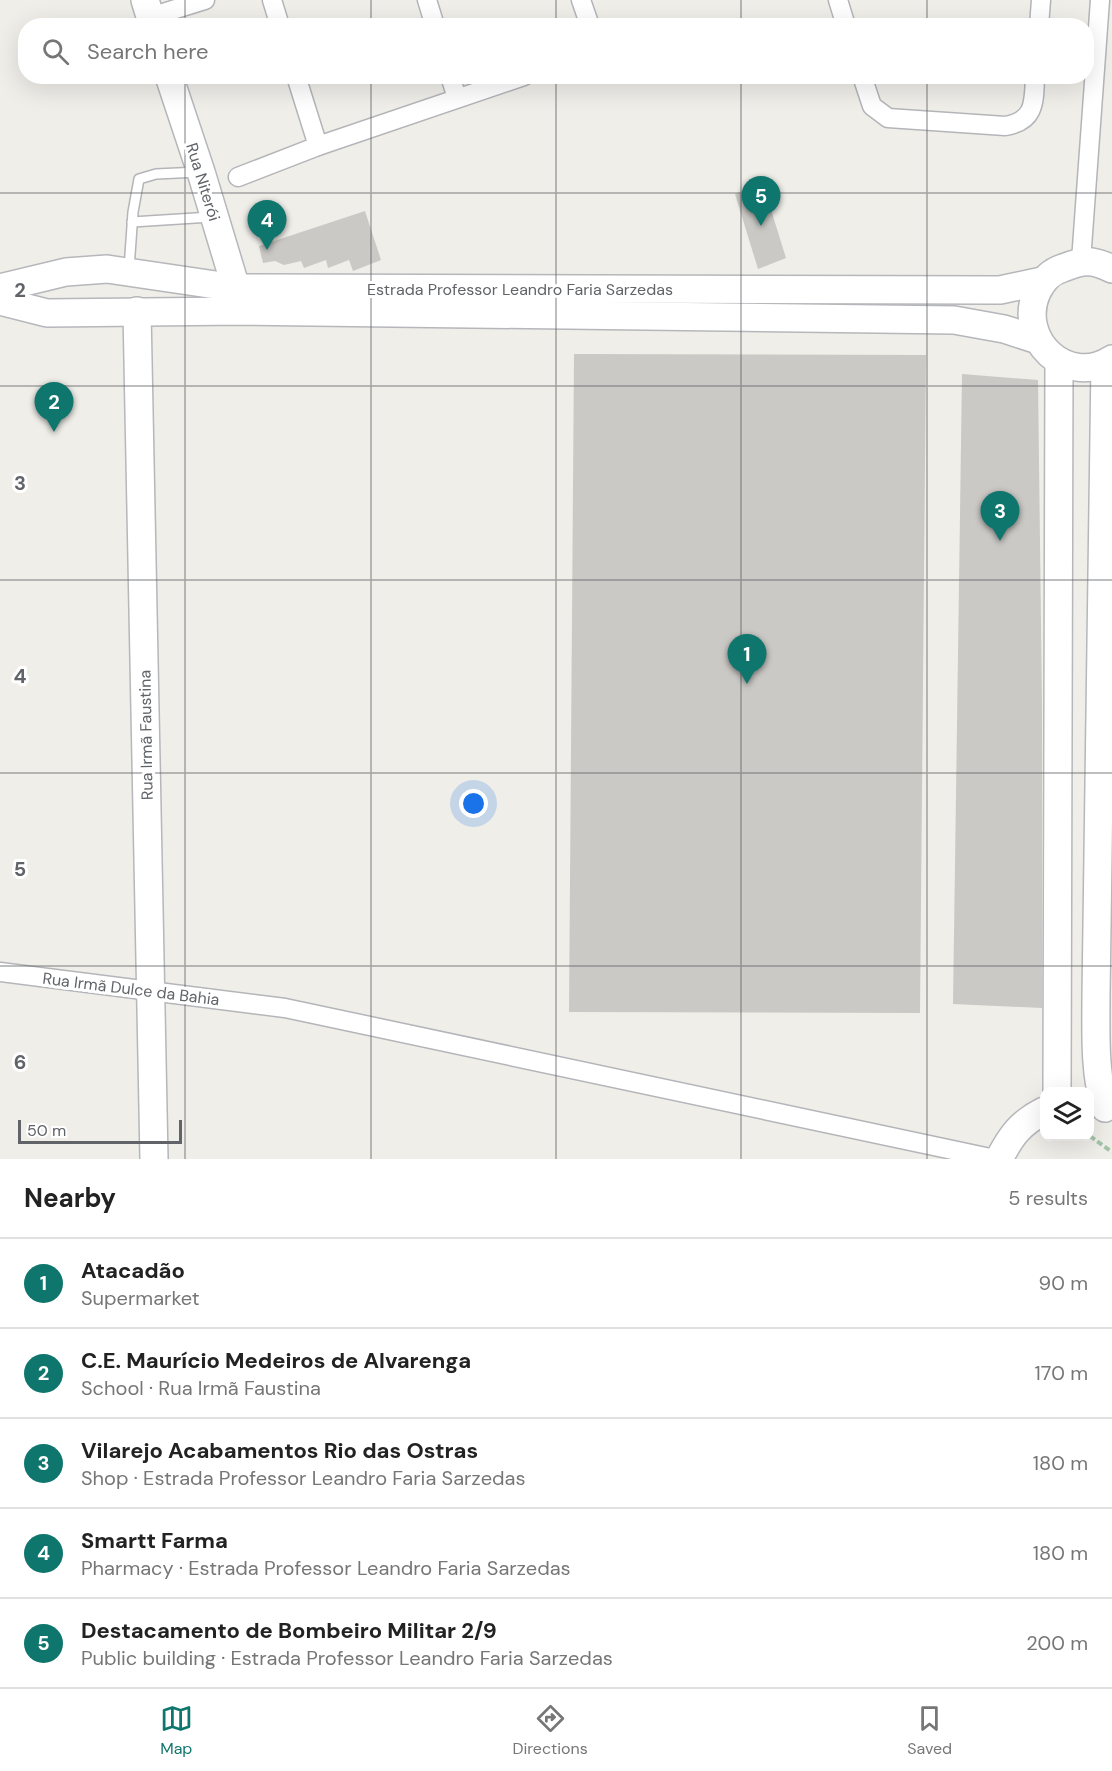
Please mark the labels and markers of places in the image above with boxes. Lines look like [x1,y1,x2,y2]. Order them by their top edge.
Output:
pin: 5 [742,176,780,226]
pin: 4 [248,200,286,250]
pin: 2 [34,382,74,432]
pin: 3 [980,492,1020,541]
pin: 1 [728,634,766,684]

